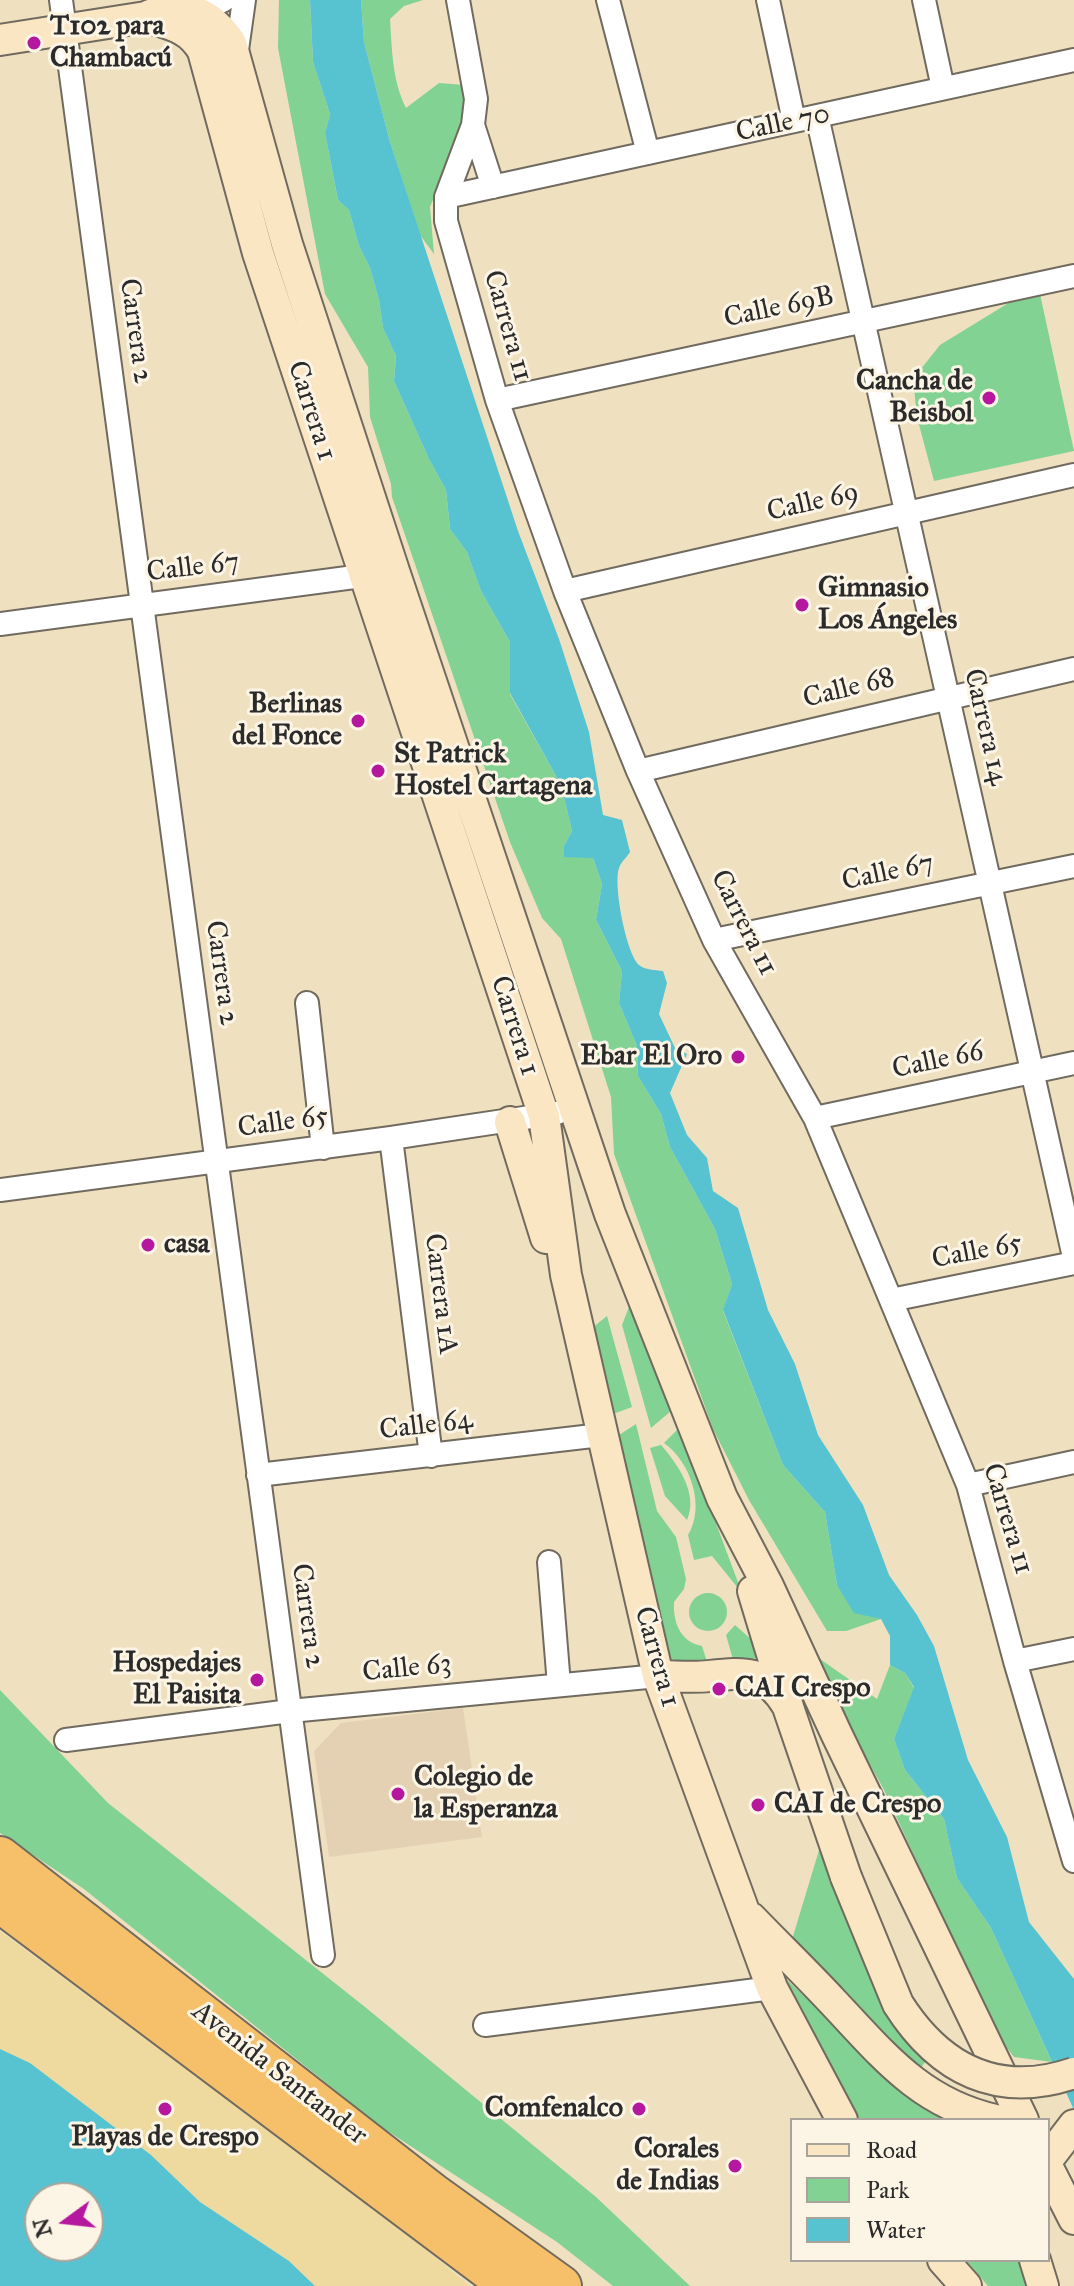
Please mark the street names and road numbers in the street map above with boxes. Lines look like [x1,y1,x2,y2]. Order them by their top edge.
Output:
street label: Calle 70 [733,98,833,150]
street label: Carrera 11 [475,267,539,385]
street label: Carrera 2 [111,276,159,386]
street label: Calle 69B [721,280,837,336]
street label: Carrera 1 [279,357,343,465]
street label: Calle 69 [764,476,862,530]
street label: Calle 67 [145,546,241,590]
street label: Calle 68 [800,661,898,717]
street label: Carrera 14 [955,666,1015,788]
street label: Calle 67 [839,847,937,899]
street label: Carrera 11 [702,865,784,981]
street label: Carrera 2 [197,918,245,1028]
street label: Carrera 1 [482,972,546,1080]
street label: Calle 66 [889,1035,987,1087]
street label: Calle 65 [236,1100,330,1146]
street label: Calle 65 [929,1227,1025,1277]
street label: Carrera 1A [416,1232,464,1356]
street label: Calle 64 [377,1404,475,1448]
street label: Carrera 11 [974,1460,1040,1578]
street label: Carrera 2 [283,1561,331,1671]
street label: Carrera 1 [626,1603,686,1711]
street label: Calle 63 [361,1648,453,1690]
street label: Avenida Santander [185,1995,373,2153]

